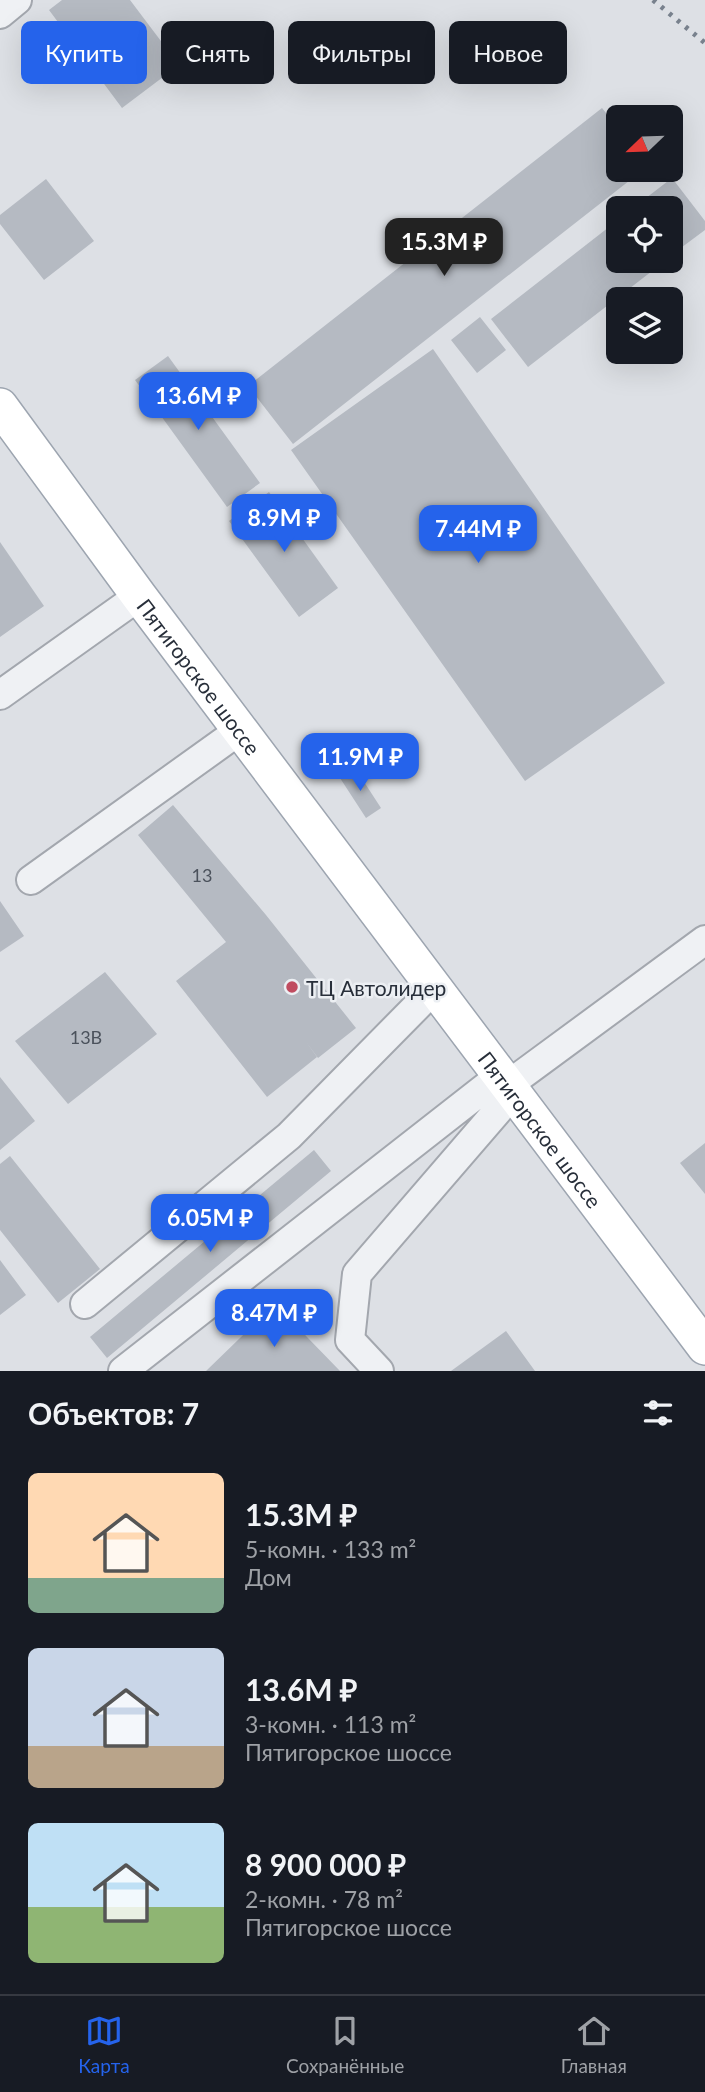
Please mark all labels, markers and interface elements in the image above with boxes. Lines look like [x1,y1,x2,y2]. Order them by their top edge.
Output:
chip: Купить [21,21,147,84]
chip: Снять [161,21,274,84]
chip: Фильтры [288,21,435,84]
chip: Новое [449,21,567,84]
north arrow [606,105,682,182]
map controls [606,105,683,364]
button: locate [606,196,683,273]
pin: 15.3M ₽ [379,218,509,278]
text: 15.3M ₽ [401,227,487,255]
button: layers [606,287,683,364]
pin: 13.6M ₽ [133,372,263,432]
text: 13.6M ₽ [155,381,241,409]
pin: 8.9M ₽ [227,494,341,554]
text: 8.9M ₽ [248,503,320,531]
pin: 7.44M ₽ [413,505,543,565]
text: 7.44M ₽ [435,514,521,542]
street label: Пятигорское шоссе [133,593,266,759]
pin: 11.9M ₽ [295,734,425,793]
text: 11.9M ₽ [317,742,403,770]
house number: 13 [192,864,212,886]
place label: ТЦ Автолидер [306,975,446,1000]
marker: ТЦ Автолидер [284,979,300,995]
house number: 13В [70,1026,102,1048]
street label: Пятигорское шоссе [474,1046,608,1212]
pin: 6.05M ₽ [145,1194,275,1254]
text: 6.05M ₽ [167,1203,253,1231]
pin: 8.47M ₽ [209,1290,339,1349]
text: 8.47M ₽ [231,1298,317,1326]
icon: filters [639,1394,677,1432]
text: Объектов: 7 [28,1395,199,1431]
text: 15.3M ₽ [245,1496,357,1532]
icon: home [84,1501,168,1585]
text: 5-комн. · 133 m² [245,1535,416,1563]
text: Дом [245,1563,292,1591]
text: 13.6M ₽ [245,1671,357,1707]
icon: home [84,1676,168,1760]
text: 3-комн. · 113 m² [245,1710,416,1738]
text: Пятигорское шоссе [245,1738,452,1766]
text: 8 900 000 ₽ [245,1846,406,1882]
icon: home [84,1851,168,1935]
text: 2-комн. · 78 m² [245,1885,403,1913]
text: Пятигорское шоссе [245,1913,452,1941]
tab: Карта [78,2012,130,2077]
tab: Сохранённые [286,2012,404,2077]
tab: Главная [561,2012,627,2077]

